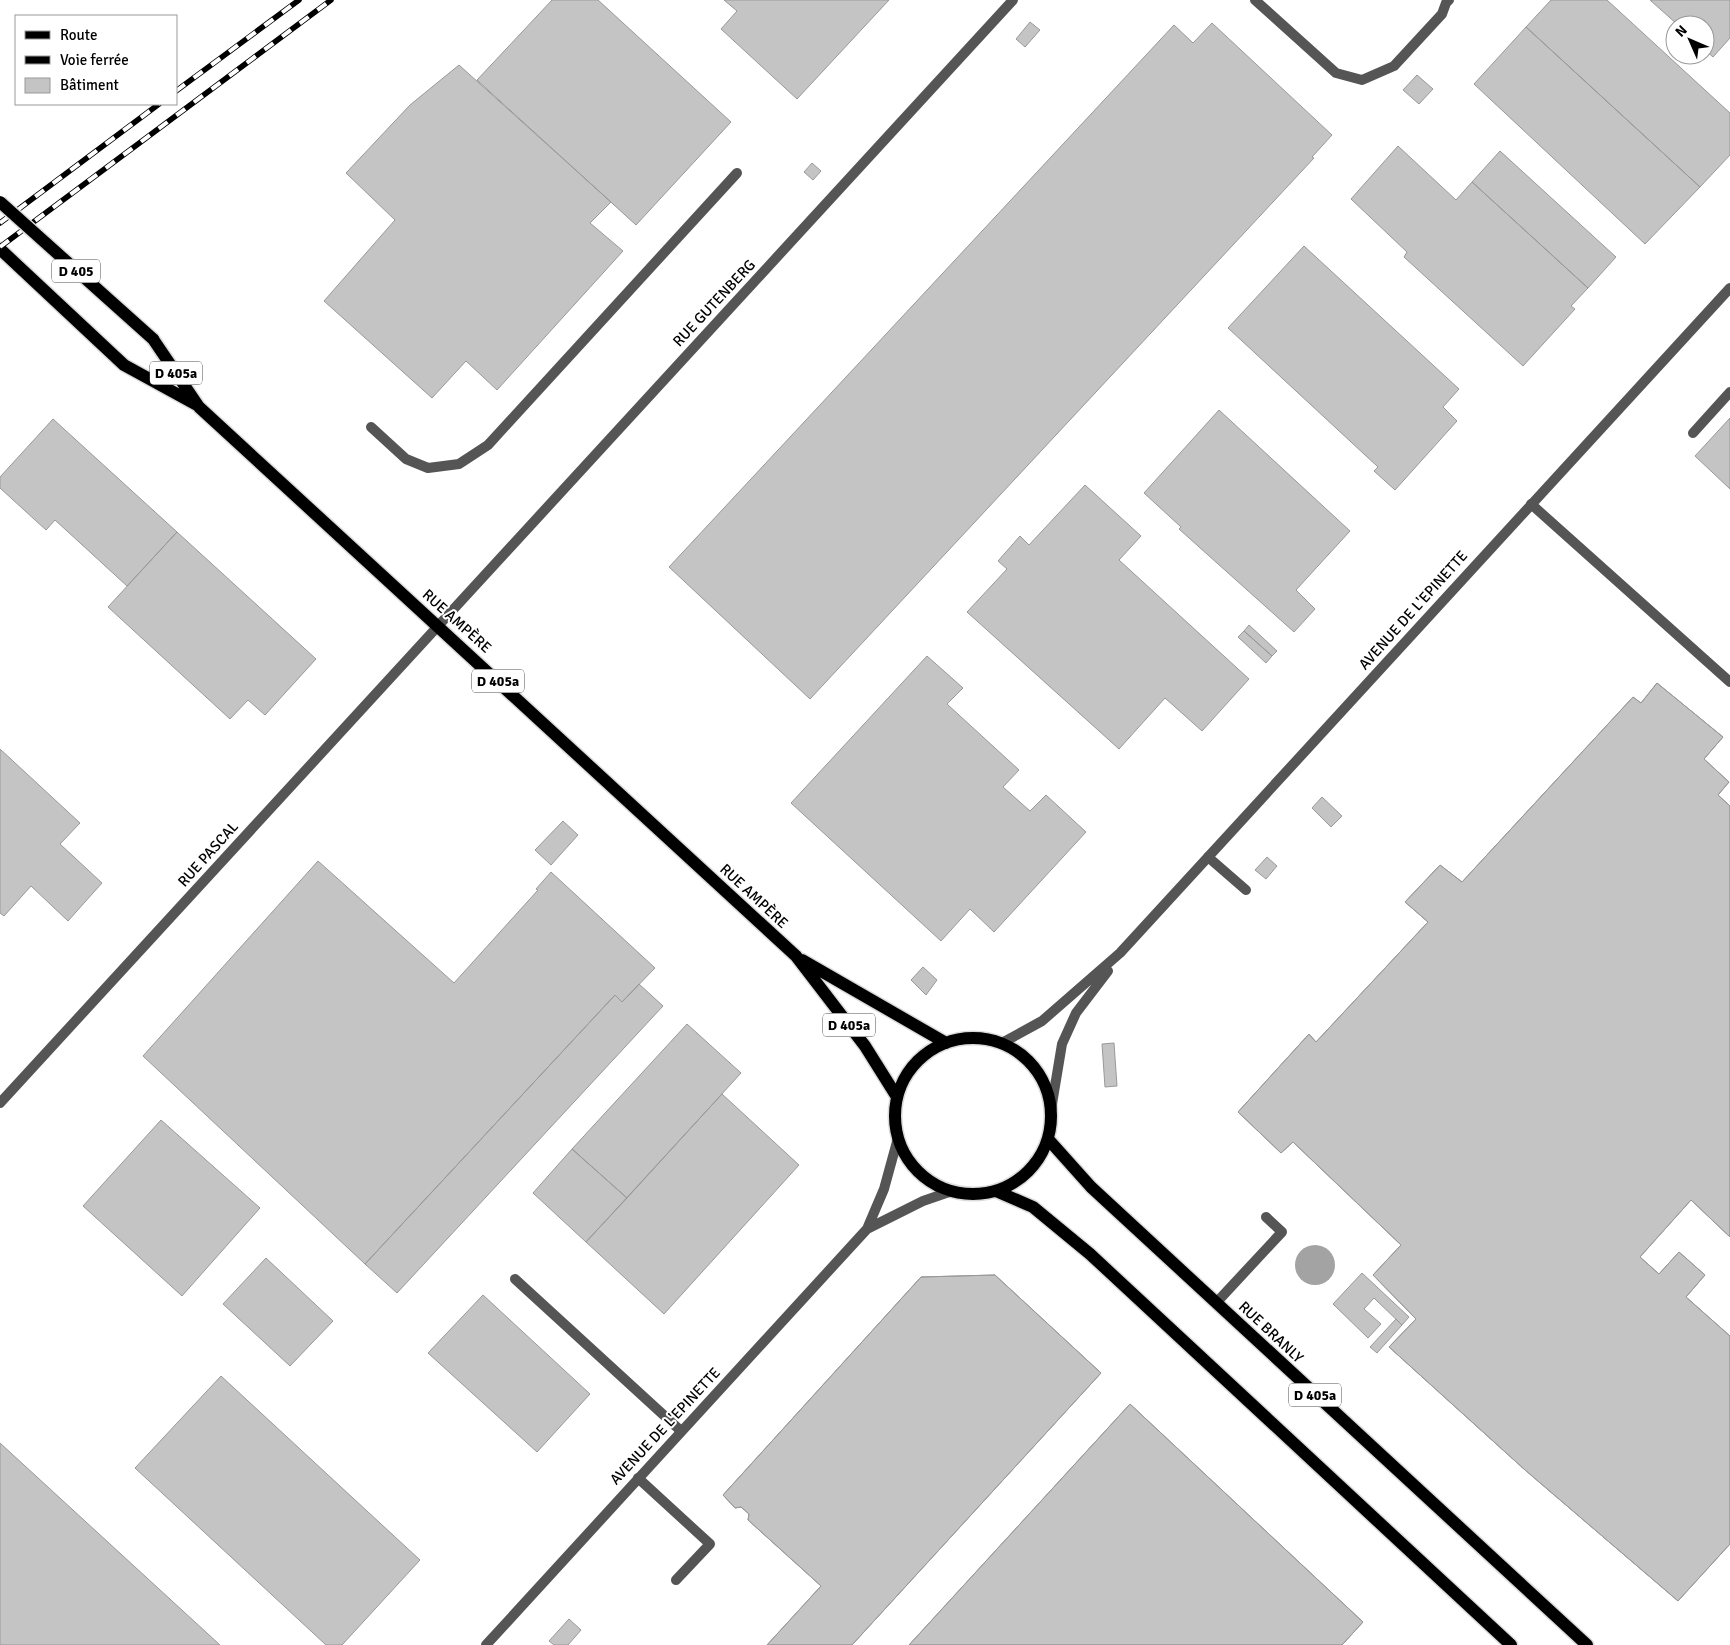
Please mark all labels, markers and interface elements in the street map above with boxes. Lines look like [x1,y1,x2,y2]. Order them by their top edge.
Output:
legend [15,15,178,105]
north arrow [1665,15,1715,65]
text: N [1672,22,1691,41]
text: Route [60,26,97,44]
text: Voie ferrée [60,51,129,69]
text: Bâtiment [60,76,119,94]
street label: RUE GUTENBERG [669,256,759,350]
road number: D 405 [52,260,100,282]
road number: D 405a [150,362,202,384]
street label: AVENUE DE L'EPINETTE [1355,547,1471,673]
street label: RUE AMPÈRE [419,585,496,657]
road number: D 405a [472,669,524,692]
street label: RUE PASCAL [174,817,242,890]
street label: RUE AMPÈRE [716,859,792,932]
road number: D 405a [823,1014,875,1036]
street label: RUE BRANLY [1235,1297,1307,1367]
street label: AVENUE DE L'EPINETTE [606,1364,724,1488]
road number: D 405a [1289,1384,1341,1406]

